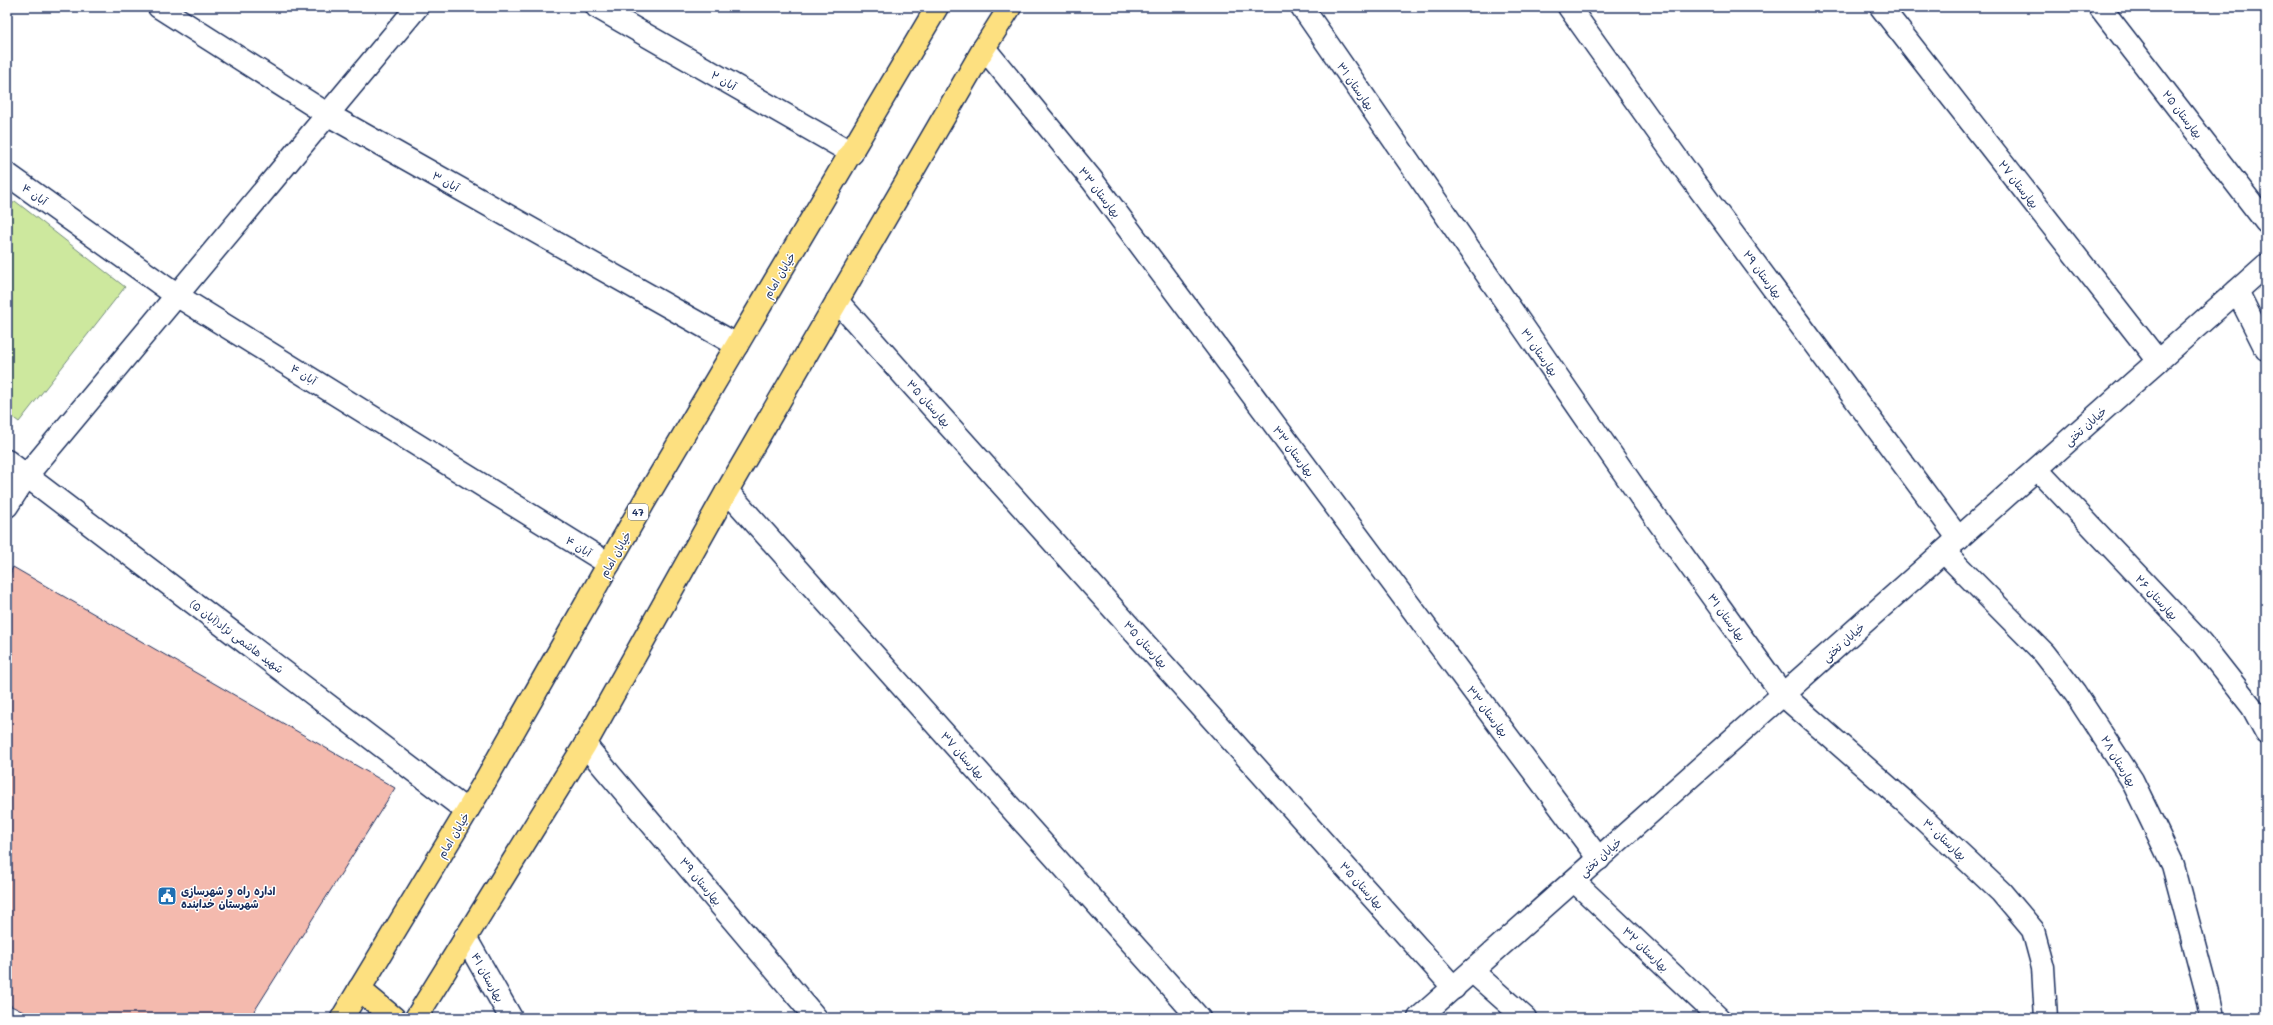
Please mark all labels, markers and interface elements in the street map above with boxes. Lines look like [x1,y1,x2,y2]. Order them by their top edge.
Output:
street label: بهارستان ۳۱ [1333,59,1378,113]
street label: آبان ۲ [708,67,741,95]
street label: بهارستان ۲۵ [2159,87,2207,142]
street label: بهارستان ۲۷ [1995,157,2043,212]
street label: بهارستان ۳۳ [1075,164,1124,221]
street label: آبان ۳ [429,168,463,196]
street label: آبان ۴ [19,180,52,210]
street label: بهارستان ۲۹ [1739,247,1786,302]
street label: خیابان امام [759,249,800,302]
street label: بهارستان ۳۱ [1517,325,1562,379]
street label: آبان ۴ [288,360,321,389]
street label: بهارستان ۳۵ [903,376,954,431]
street label: خیابان تختی [2061,403,2110,450]
street label: بهارستان ۳۳ [1269,422,1318,480]
road number: 47 [628,504,648,520]
street label: خیابان امام [596,528,636,581]
street label: آبان ۴ [563,532,596,561]
street label: بهارستان ۲۶ [2132,571,2182,623]
street label: بهارستان ۳۱ [1704,590,1749,644]
street label: (آبان ۵)شهید هاشمی نژاد [186,596,287,677]
street label: بهارستان ۳۵ [1120,617,1171,672]
street label: خیابان تختی [1819,619,1868,666]
street label: بهارستان ۳۳ [1463,682,1512,740]
street label: بهارستان ۳۷ [937,728,988,783]
street label: بهارستان ۲۸ [2097,733,2140,790]
street label: خیابان امام [433,809,474,862]
street label: بهارستان ۳۰ [1919,815,1970,864]
street label: خیابان تختی [1576,834,1625,881]
street label: بهارستان ۳۹ [676,854,725,909]
street label: بهارستان ۳۵ [1336,858,1387,913]
place label: اداره راه و شهرسازی شهرستان خدابنده [181,883,276,911]
public building icon: اداره راه و شهرسازی شهرستان خدابنده [156,885,178,907]
street label: بهارستان ۳۲ [1619,923,1672,975]
street label: بهارستان ۴۱ [467,950,508,1005]

